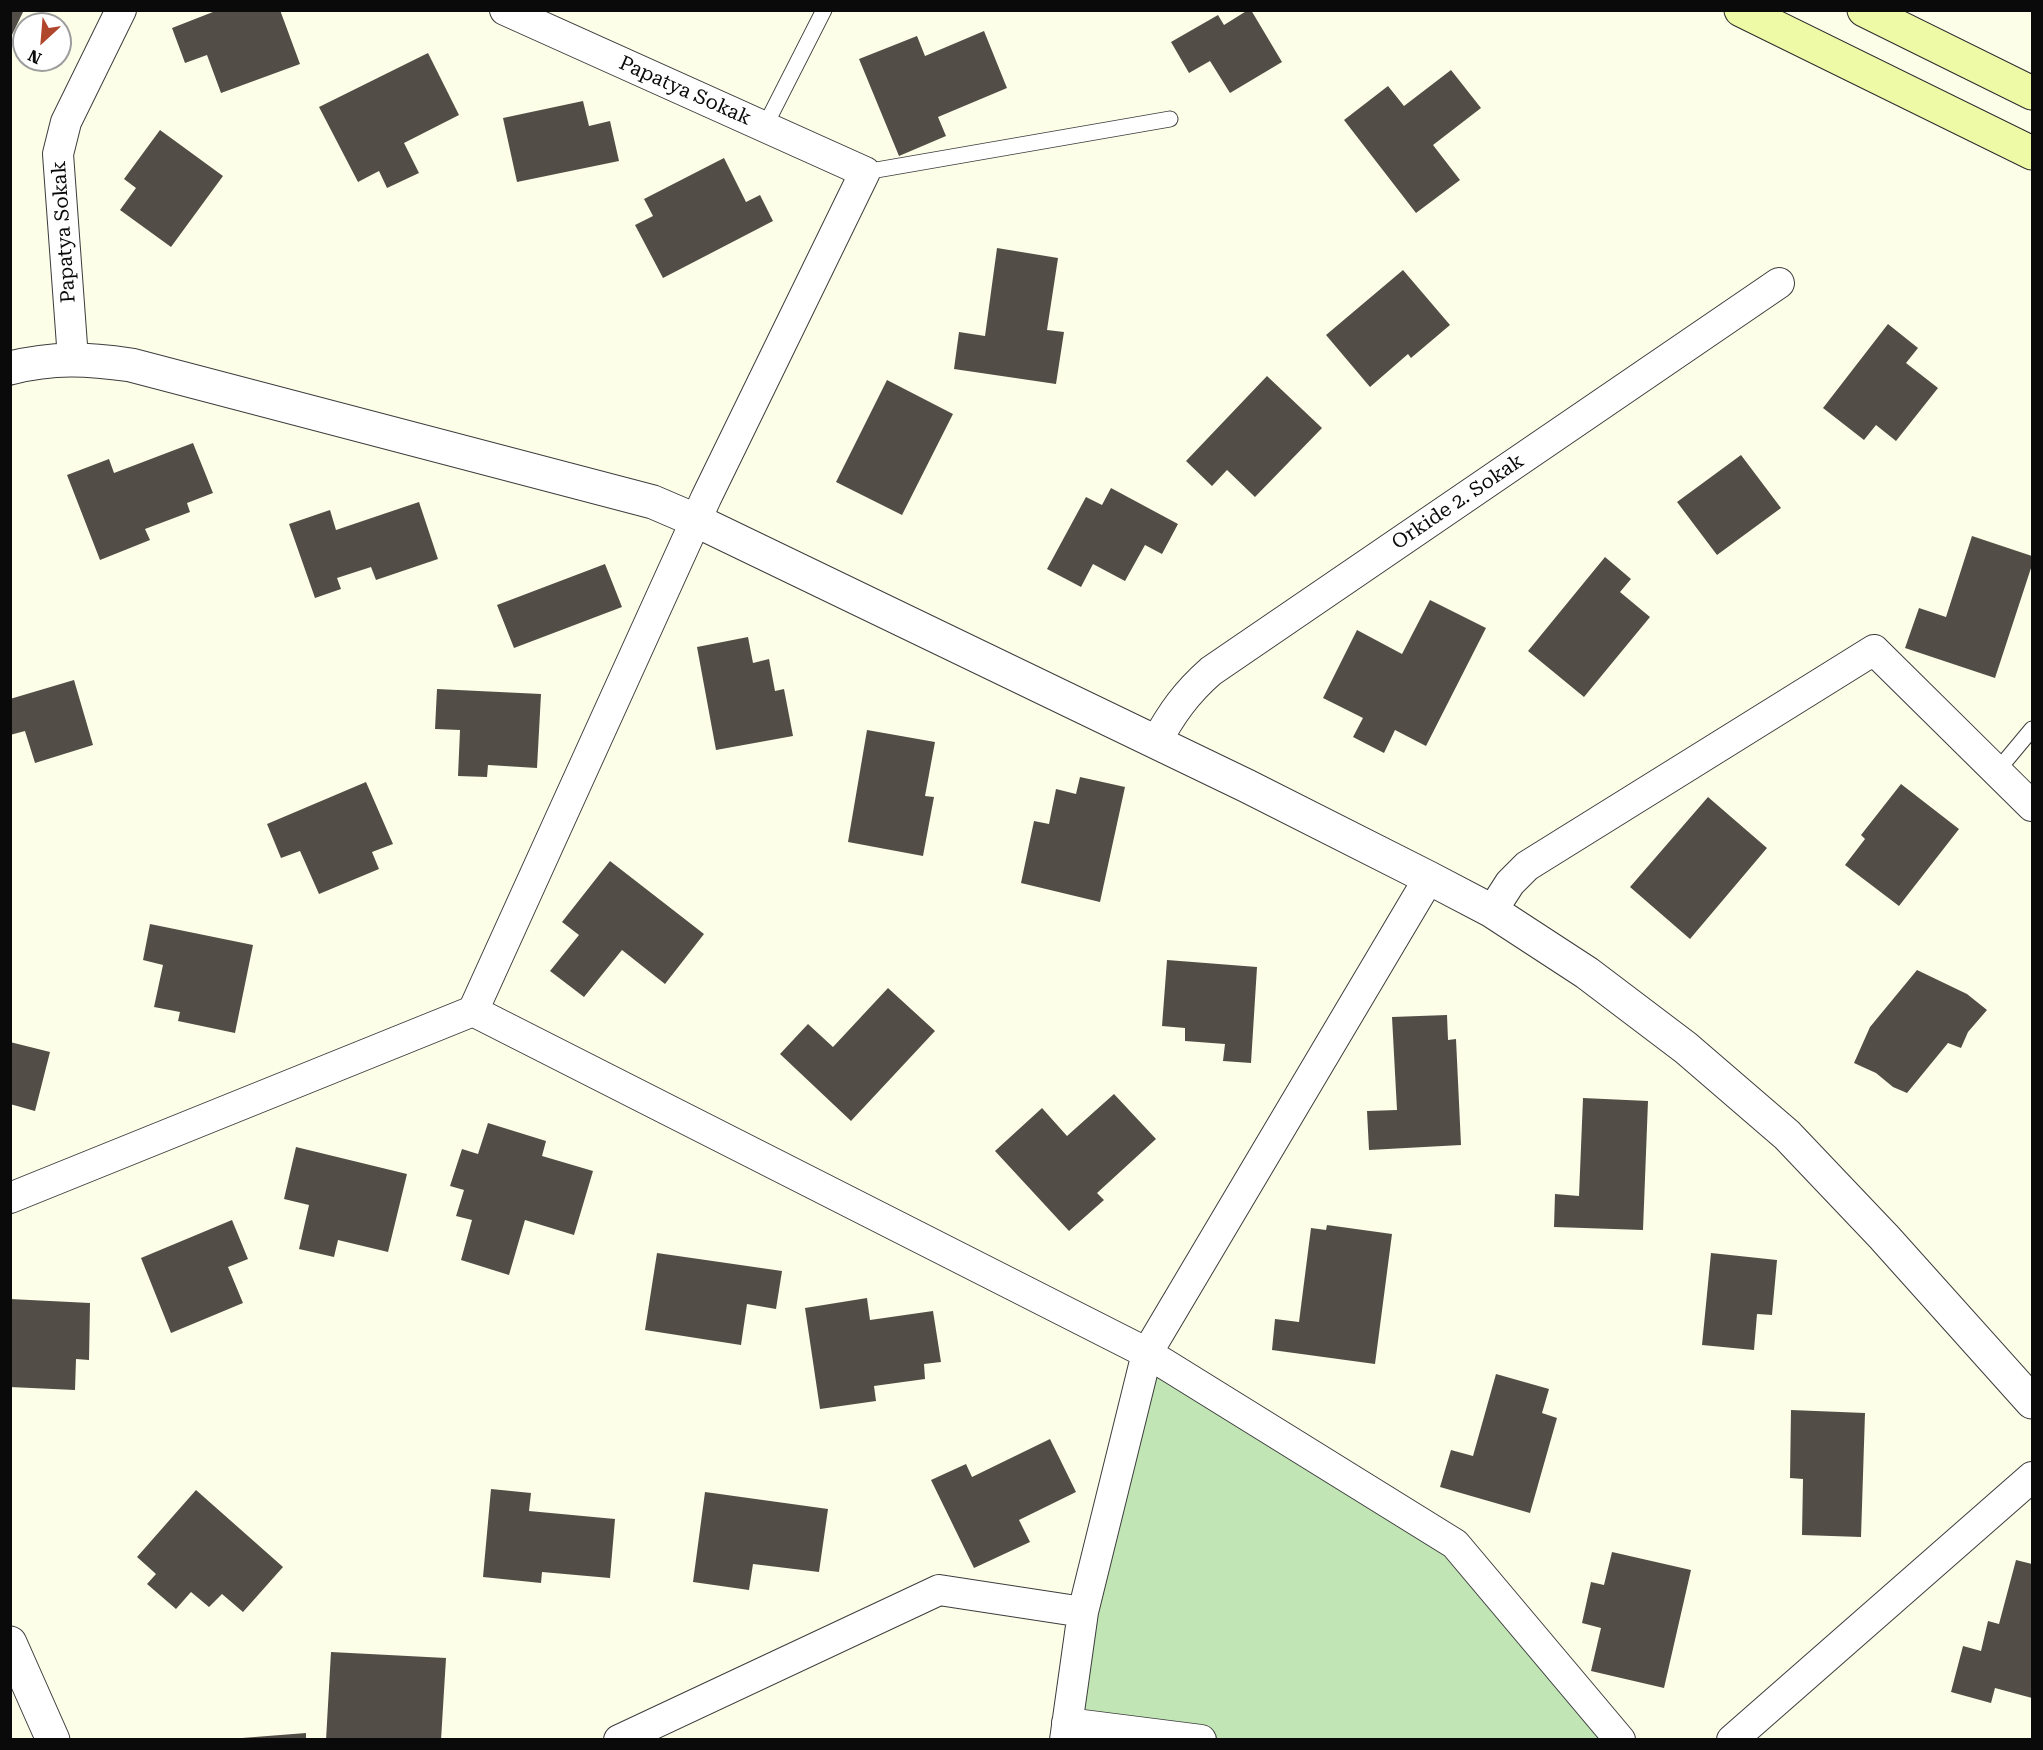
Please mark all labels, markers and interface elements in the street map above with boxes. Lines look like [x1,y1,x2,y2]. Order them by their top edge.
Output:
north arrow [12,12,72,72]
text: N [25,46,44,68]
street label: Papatya Sokak [615,51,755,131]
street label: Papatya Sokak [47,160,81,304]
street label: Orkide 2. Sokak [1387,449,1529,555]

